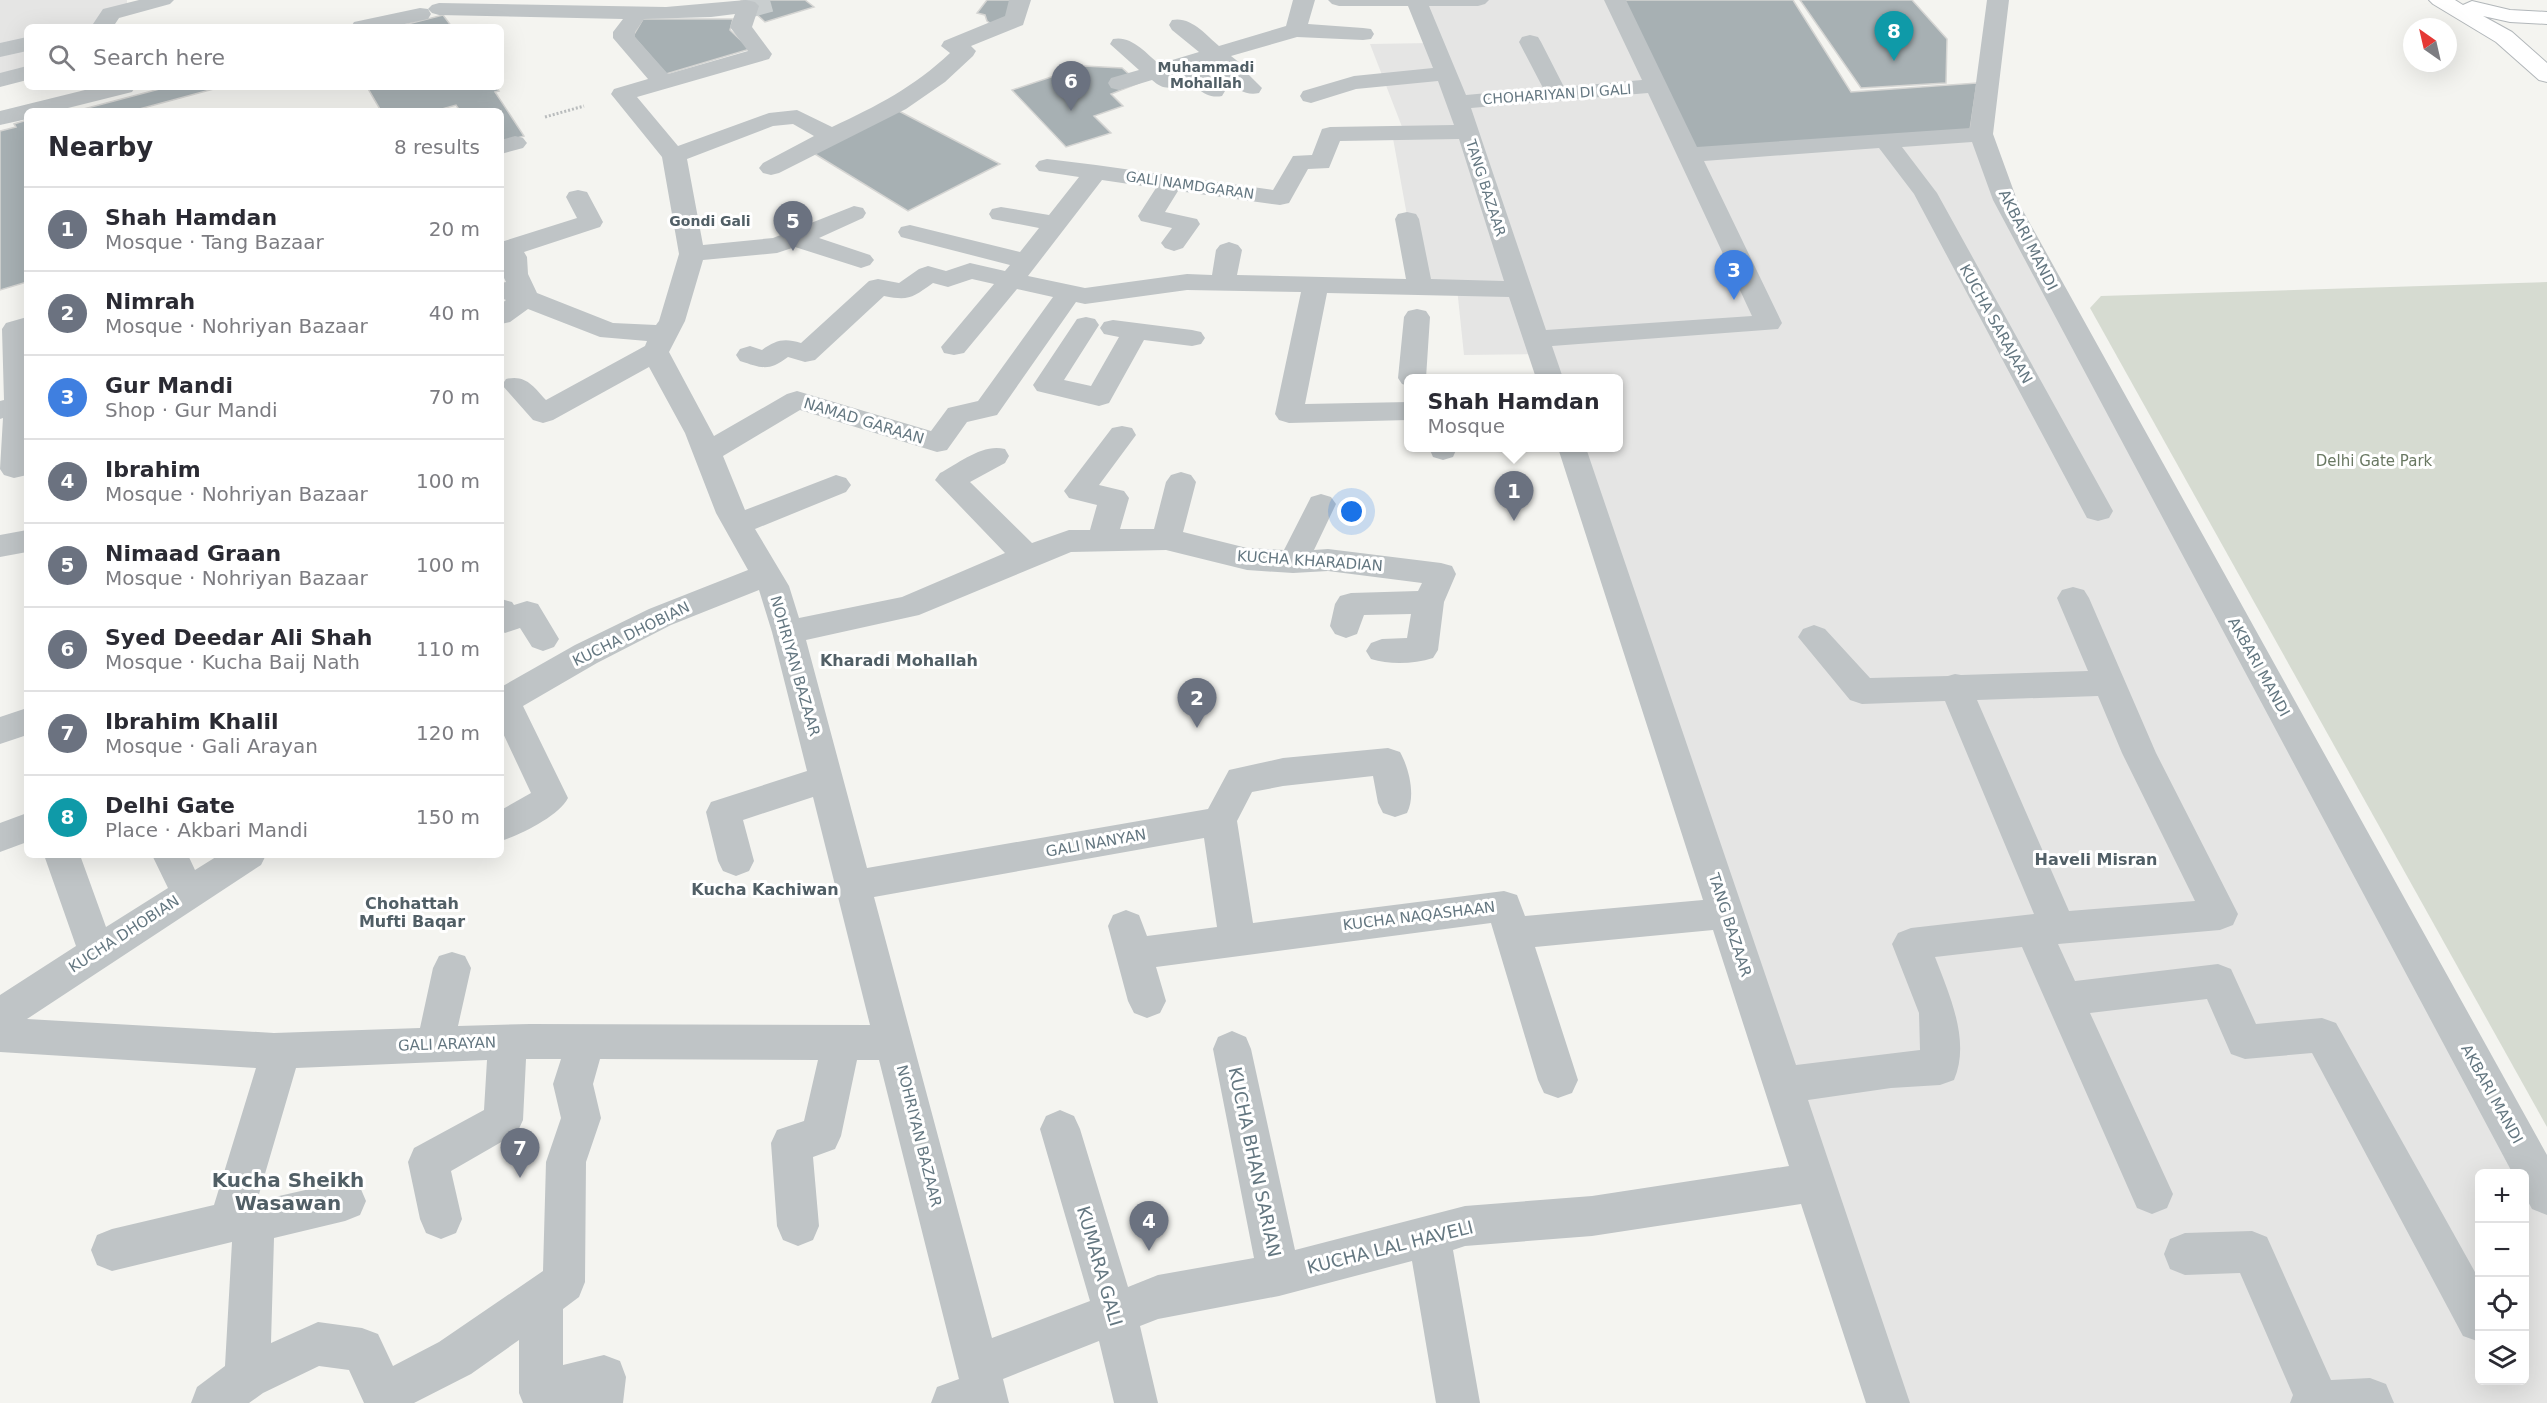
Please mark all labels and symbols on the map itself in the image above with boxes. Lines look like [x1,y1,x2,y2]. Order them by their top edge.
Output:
pin: 8 [1874,11,1914,61]
north arrow [2403,18,2457,72]
district label: Muhammadi Mohallah [1158,59,1254,91]
pin: 6 [1052,62,1090,111]
street label: CHOHARIYAN DI GALI [1482,81,1632,107]
street label: TANG BAZAAR [1462,137,1509,239]
street label: GALI NAMDGARAN [1125,168,1255,202]
street label: AKBARI MANDI [1995,187,2061,293]
pin: 5 [774,202,812,251]
district label: Gondi Gali [669,213,751,229]
pin: 3 [1714,250,1754,300]
street label: KUCHA SARAJAAN [1956,261,2036,387]
street label: NAMAD GARAAN [802,394,926,448]
park label: Delhi Gate Park [2316,452,2433,470]
pin: 1 [1494,472,1534,521]
your location [1337,497,1366,526]
street label: KUCHA KHARADIAN [1236,547,1384,575]
street label: NOHRIYAN BAZAAR [766,594,824,738]
street label: KUCHA DHOBIAN [570,598,692,670]
street label: AKBARI MANDI [2224,614,2294,720]
district label: Kharadi Mohallah [820,651,978,670]
pin: 2 [1178,678,1216,728]
street label: GALI NANYAN [1044,825,1148,861]
district label: Haveli Misran [2034,850,2158,869]
street label: TANG BAZAAR [1704,870,1755,979]
district label: Kucha Kachiwan [691,880,839,899]
street label: KUCHA DHOBIAN [65,892,183,976]
district label: Chohattah Mufti Baqar [359,894,465,931]
street label: KUCHA NAQASHAAN [1342,898,1496,934]
street label: GALI ARAYAN [398,1033,496,1055]
street label: AKBARI MANDI [2457,1041,2527,1147]
street label: NOHRIYAN BAZAAR [893,1063,945,1209]
street label: KUCHA BHAN SARIAN [1225,1065,1285,1259]
pin: 7 [500,1128,540,1178]
district label: Kucha Sheikh Wasawan [212,1168,364,1215]
pin: 4 [1130,1202,1168,1251]
street label: KUMARA GALI [1073,1204,1127,1328]
street label: KUCHA LAL HAVELI [1305,1216,1475,1278]

